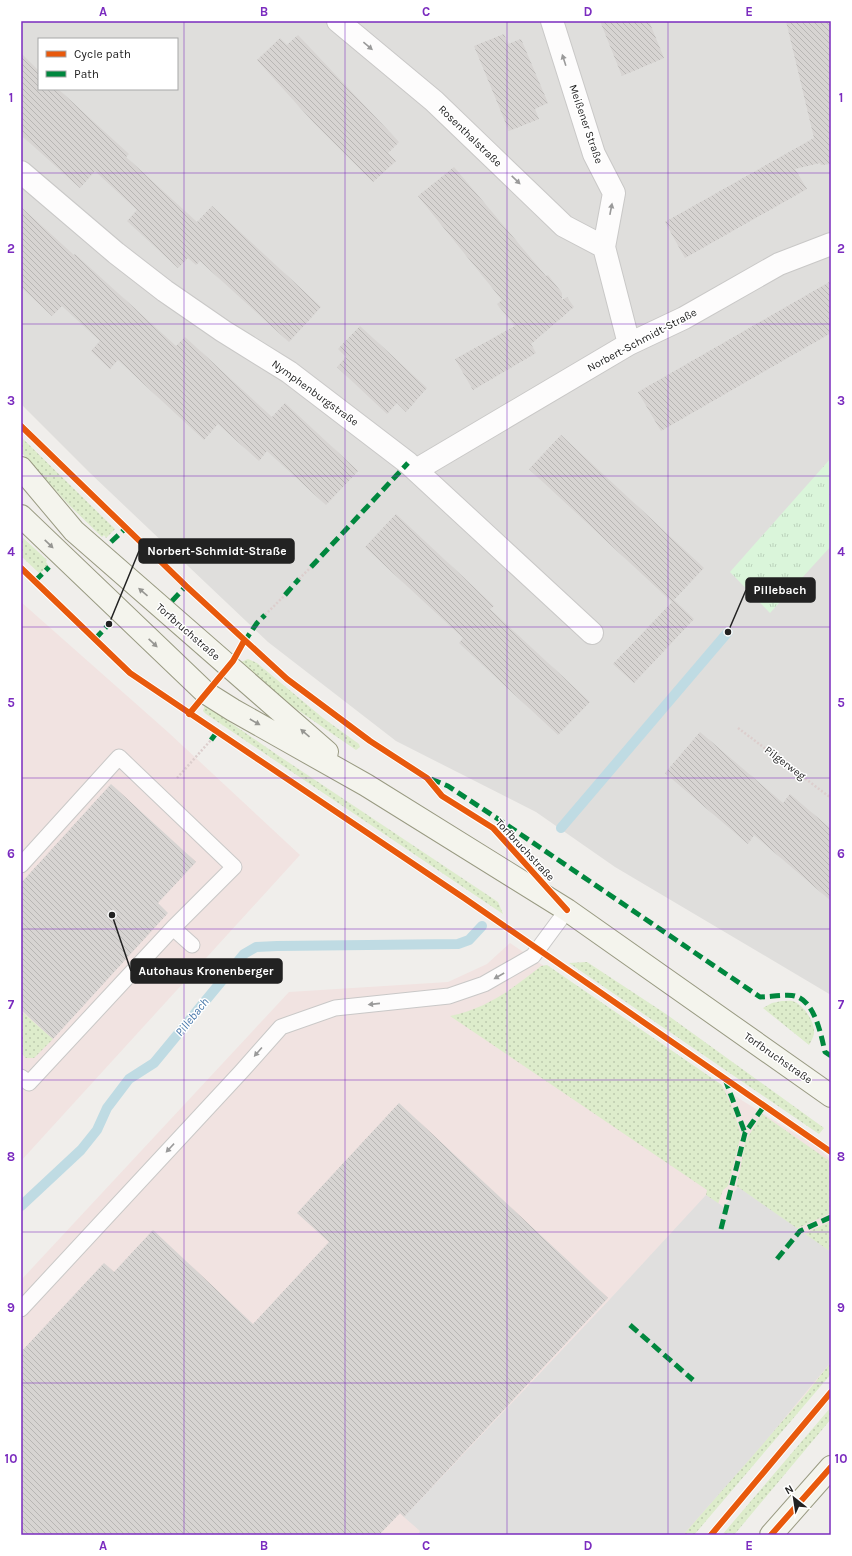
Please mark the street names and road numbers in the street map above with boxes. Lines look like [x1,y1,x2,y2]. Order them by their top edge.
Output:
street label: Meißener Straße [566,83,606,166]
street label: Rosenthalstraße [436,102,505,170]
street label: Norbert-Schmidt-Straße [585,305,699,374]
street label: Nymphenburgstraße [269,357,361,429]
street label: Torfbruchstraße [153,601,223,663]
street label: Pilgerweg [762,743,809,783]
street label: Torfbruchstraße [493,816,557,884]
street label: Torfbruchstraße [741,1030,815,1087]

